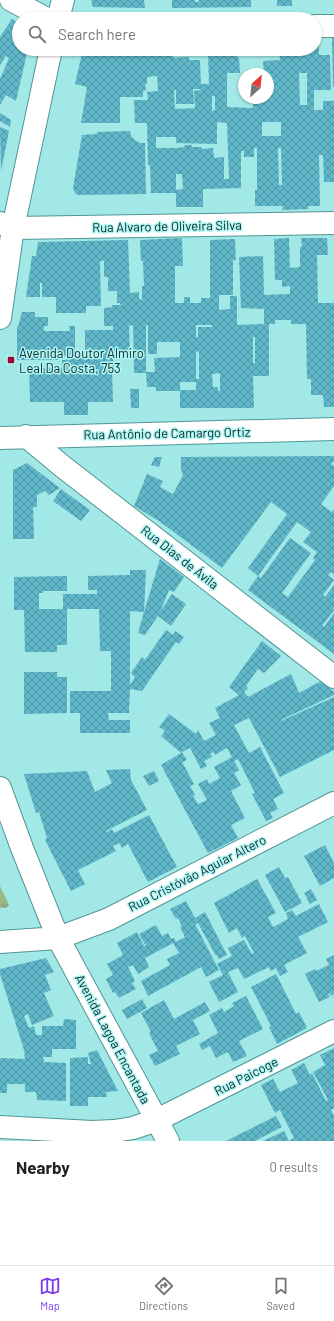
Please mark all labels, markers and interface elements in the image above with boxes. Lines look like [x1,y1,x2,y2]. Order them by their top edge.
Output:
search box [12,12,322,56]
icon: search [26,23,48,45]
text: Search here [58,25,136,43]
north arrow [238,68,274,104]
street label: Rua Alvaro de Oliveira Silva [92,217,242,235]
place label: Avenida Doutor Almiro Leal Da Costa, 753 [19,345,144,376]
marker: Avenida Doutor Almiro Leal Da Costa, 753 [6,355,16,365]
street label: Rua Antônio de Camargo Ortiz [83,424,251,442]
street label: Rua Dias de Ávila [138,522,222,592]
street label: Rua Cristóvão Aguiar Altero [125,831,269,915]
street label: Avenida Lagoa Encantada [72,971,154,1107]
street label: Rua Paicoge [211,1053,281,1099]
text: Nearby [16,1157,70,1177]
text: 0 results [269,1159,318,1175]
tab: Map [39,1275,61,1312]
tab: Directions [139,1275,188,1312]
tab: Saved [266,1275,295,1312]

